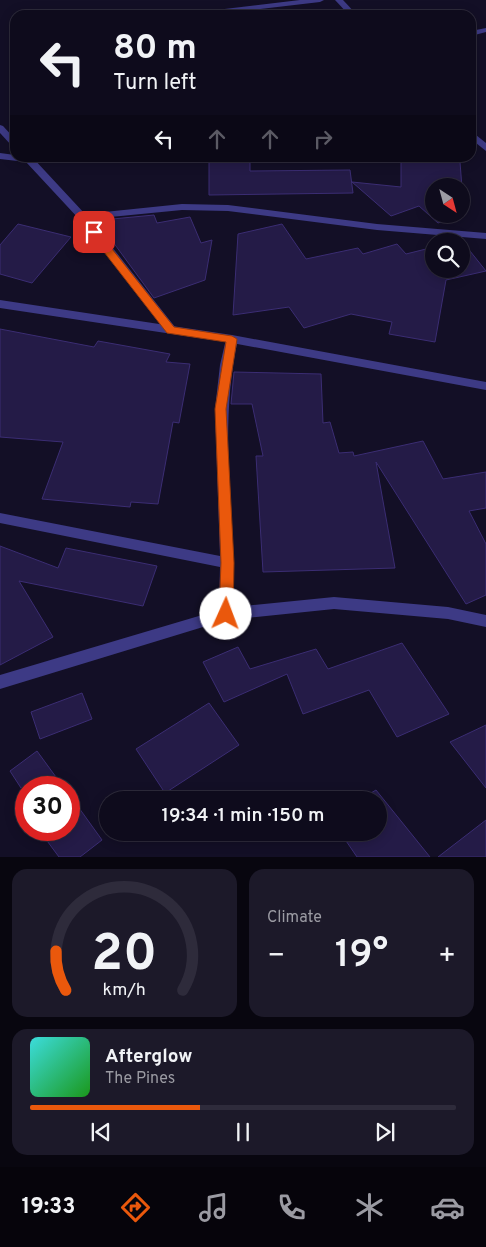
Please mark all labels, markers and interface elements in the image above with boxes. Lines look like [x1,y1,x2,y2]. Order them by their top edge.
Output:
text: 80 m [113,27,197,71]
icon: left [30,30,95,95]
text: Turn left [113,70,196,97]
icon: left [150,125,178,153]
icon: ahead [203,125,231,153]
icon: ahead [256,125,284,153]
icon: right [309,125,337,153]
north arrow [425,178,470,222]
map controls [425,178,470,278]
pin [73,211,115,253]
icon: arrive [80,218,108,246]
button: search [425,233,470,278]
position arrow [199,587,251,639]
speed limit sign: 30 [15,776,80,841]
text: 19:34 · 1 min · 150 m [162,804,324,828]
text: Climate [267,908,322,928]
text: 20 [92,923,158,989]
text: 19° [335,932,388,981]
text: − [267,939,285,975]
text: + [438,939,456,975]
text: km/h [103,979,146,1002]
text: Afterglow [105,1045,193,1069]
text: The Pines [105,1069,175,1089]
icon: previous [87,1118,115,1146]
icon: pause [229,1118,257,1146]
icon: next [371,1118,399,1146]
icon: directions [118,1190,153,1225]
icon: music [196,1190,231,1225]
icon: phone [274,1190,309,1225]
icon: climate [352,1190,387,1225]
icon: car [430,1190,465,1225]
text: 19:33 [21,1194,75,1221]

